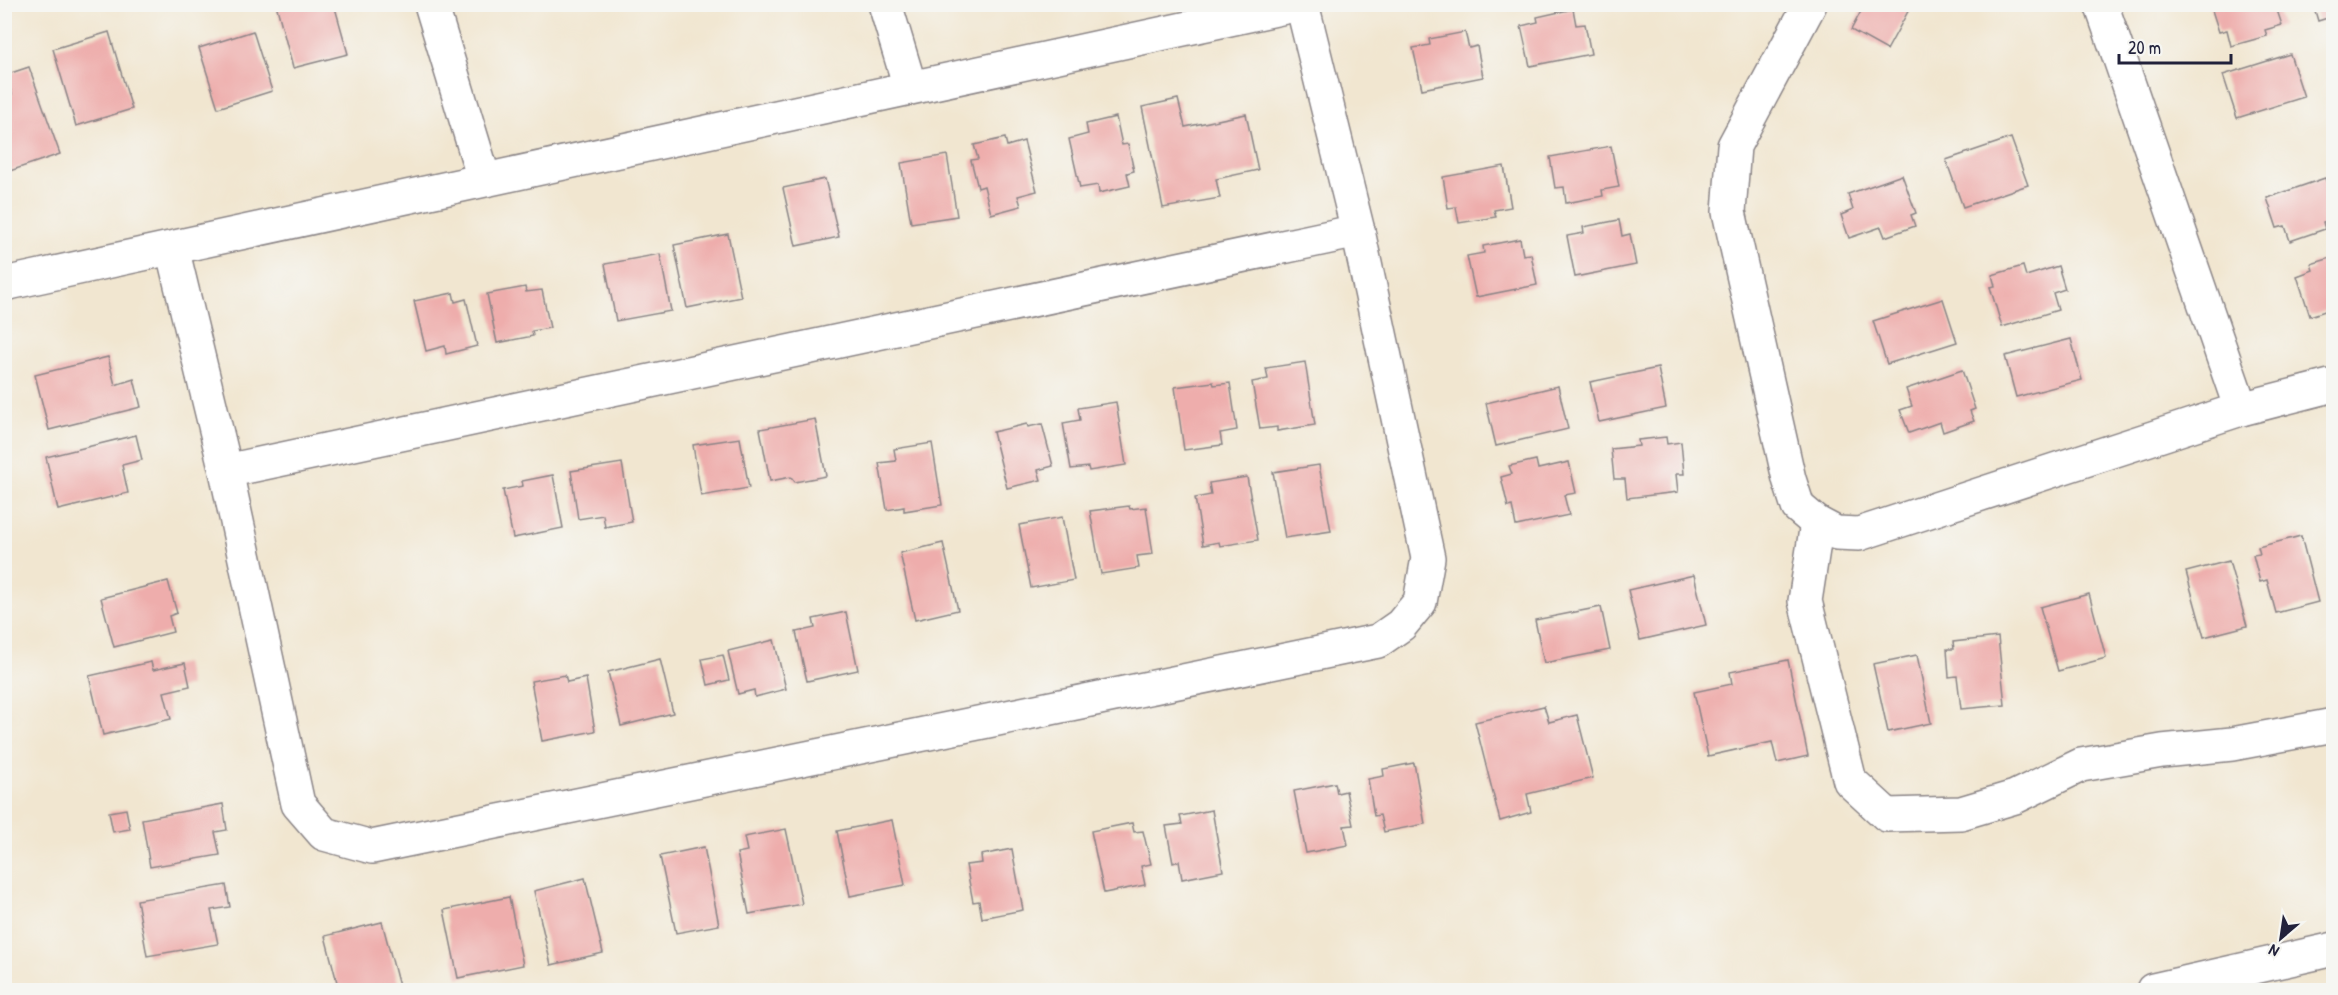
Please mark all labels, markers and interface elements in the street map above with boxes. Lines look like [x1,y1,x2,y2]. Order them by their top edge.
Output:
scale bar [2119,27,2232,65]
text: 20 m [2128,35,2161,60]
north arrow [2251,908,2311,968]
text: N [2264,939,2283,963]

